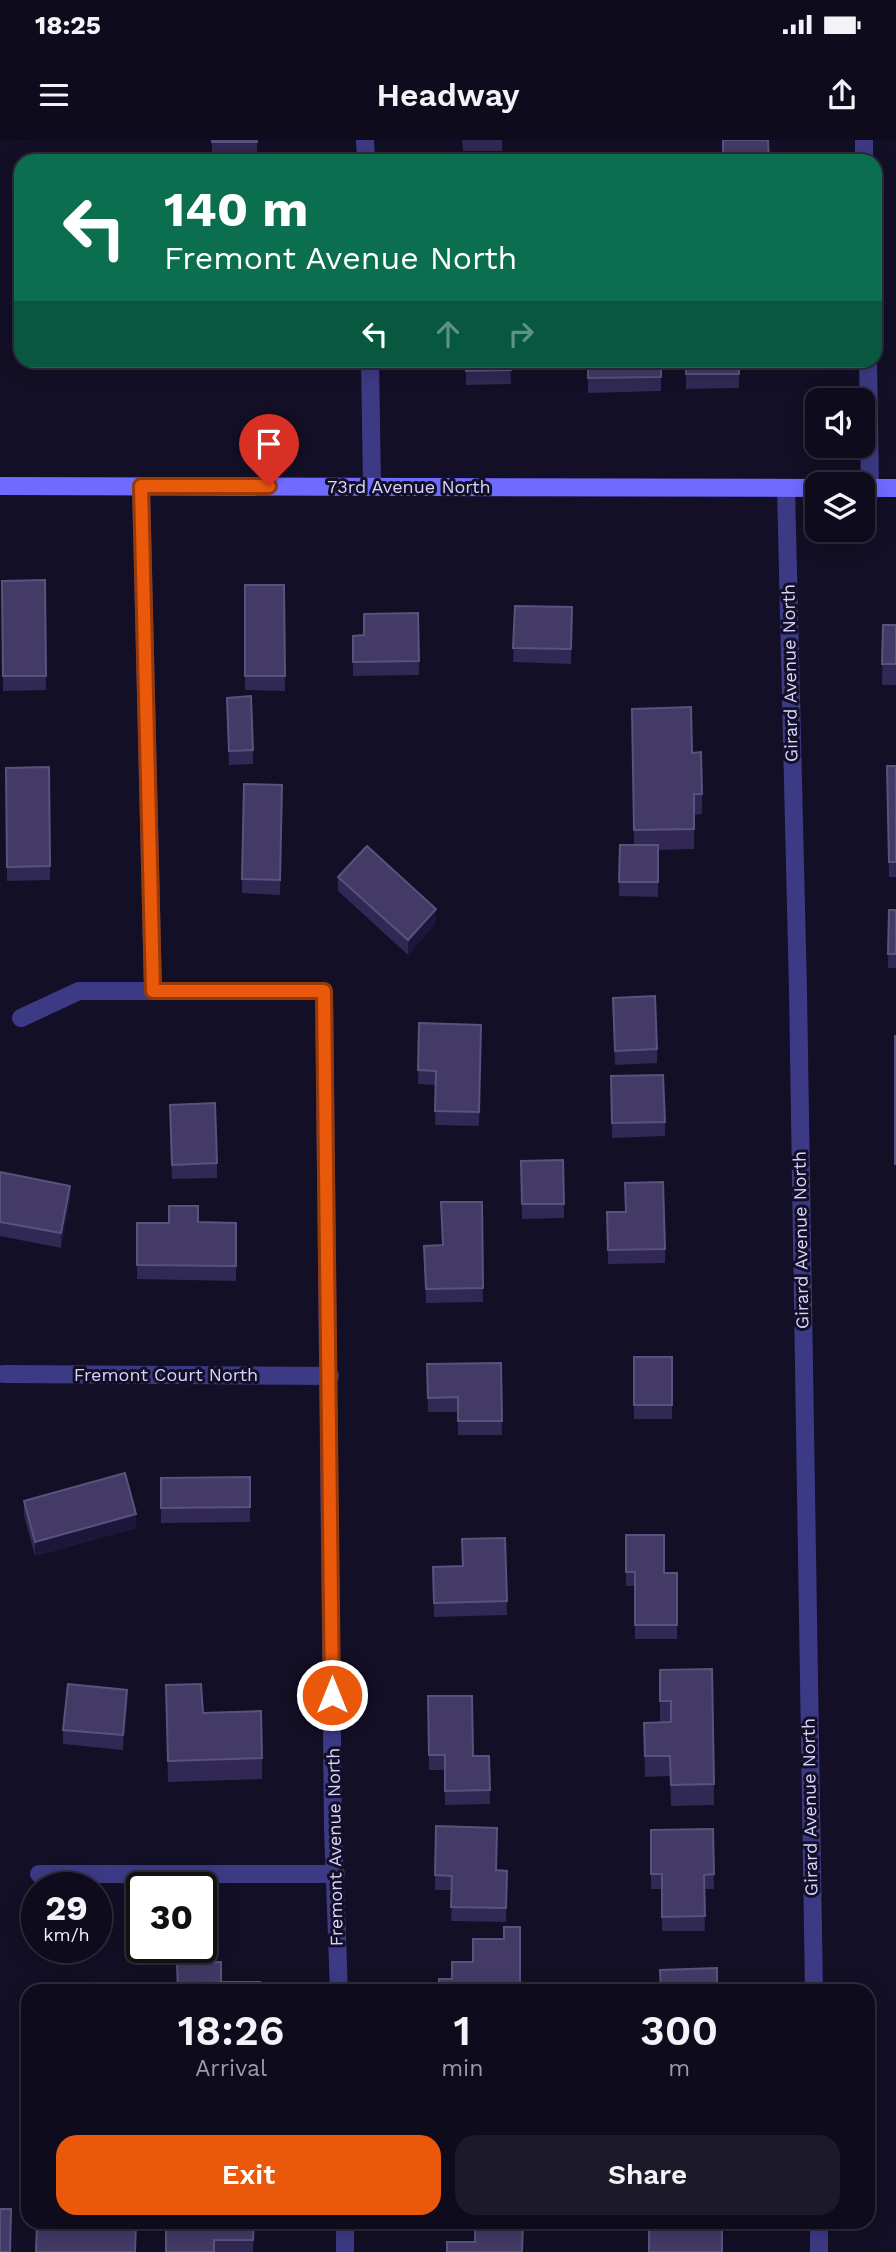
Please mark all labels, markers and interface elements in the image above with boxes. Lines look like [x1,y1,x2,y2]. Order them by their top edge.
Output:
text: 18:25 [35,10,101,40]
icon: menu [35,76,73,114]
text: Headway [376,76,520,114]
icon: share [823,76,861,114]
text: 140 m [164,180,308,238]
icon: left [49,182,140,273]
text: Fremont Avenue North [164,239,517,277]
icon: left [356,315,394,353]
icon: ahead [429,315,467,353]
icon: right [502,315,540,353]
map controls [805,388,875,542]
button: sound [805,388,875,458]
pin [239,414,299,486]
icon: arrive [250,425,288,463]
button: layers [805,472,875,542]
street label: 73rd Avenue North [327,476,491,497]
street label: Girard Avenue North [777,584,802,762]
street label: Girard Avenue North [788,1151,813,1329]
street label: Fremont Court North [74,1364,258,1385]
position arrow [295,1658,369,1732]
street label: Girard Avenue North [797,1718,822,1896]
street label: Fremont Avenue North [322,1747,347,1947]
speed limit sign: 30 [126,1872,217,1963]
text: 29 [45,1887,88,1929]
text: km/h [43,1924,90,1945]
text: 18:26 [178,2006,284,2055]
text: 1 [454,2006,471,2055]
text: 300 [640,2006,718,2055]
text: Arrival [195,2055,267,2082]
text: min [441,2055,483,2082]
text: m [668,2055,690,2082]
button: Exit [56,2135,441,2215]
button: Share [455,2135,840,2215]

